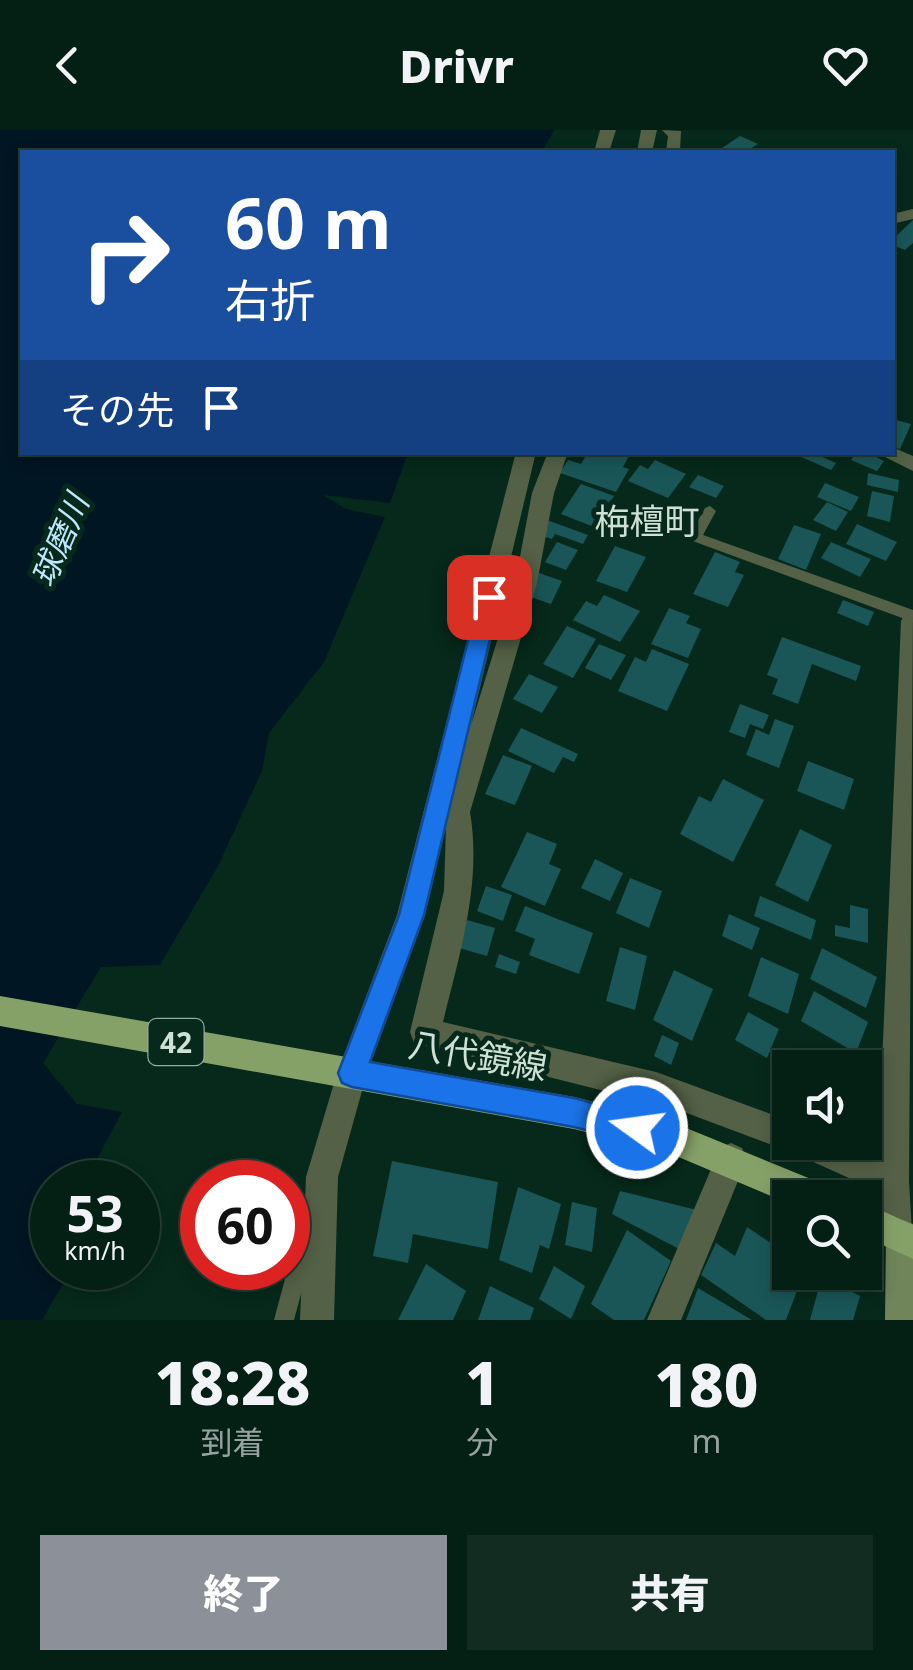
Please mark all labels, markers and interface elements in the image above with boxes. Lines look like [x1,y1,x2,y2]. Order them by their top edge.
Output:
text: Drivr [399,35,514,96]
icon: back [40,38,95,93]
icon: heart [818,38,873,93]
text: 60 m [225,174,392,270]
icon: right [60,190,190,320]
text: 右折 [225,269,315,330]
icon: arrive [194,380,249,435]
text: その先 [60,383,174,435]
water label: 球磨川 [20,485,99,593]
district label: 栴檀町 [594,497,700,544]
pin [447,555,532,640]
icon: arrive [462,570,517,625]
road number: 42 [148,1019,204,1065]
street label: 八代鏡線 [405,1020,551,1090]
map controls [772,1050,882,1290]
button: sound [772,1050,882,1160]
position arrow [585,1076,689,1180]
speed limit sign: 60 [180,1160,310,1290]
text: 53 [66,1179,124,1247]
button: search [772,1180,882,1290]
text: km/h [64,1233,126,1267]
text: 18:28 [155,1341,310,1423]
text: 1 [465,1341,500,1423]
text: 180 [654,1343,758,1425]
text: m [691,1419,721,1462]
text: 到着 [201,1420,265,1463]
text: 分 [466,1420,498,1463]
button: 終了 [40,1535,447,1650]
button: 共有 [467,1535,873,1650]

